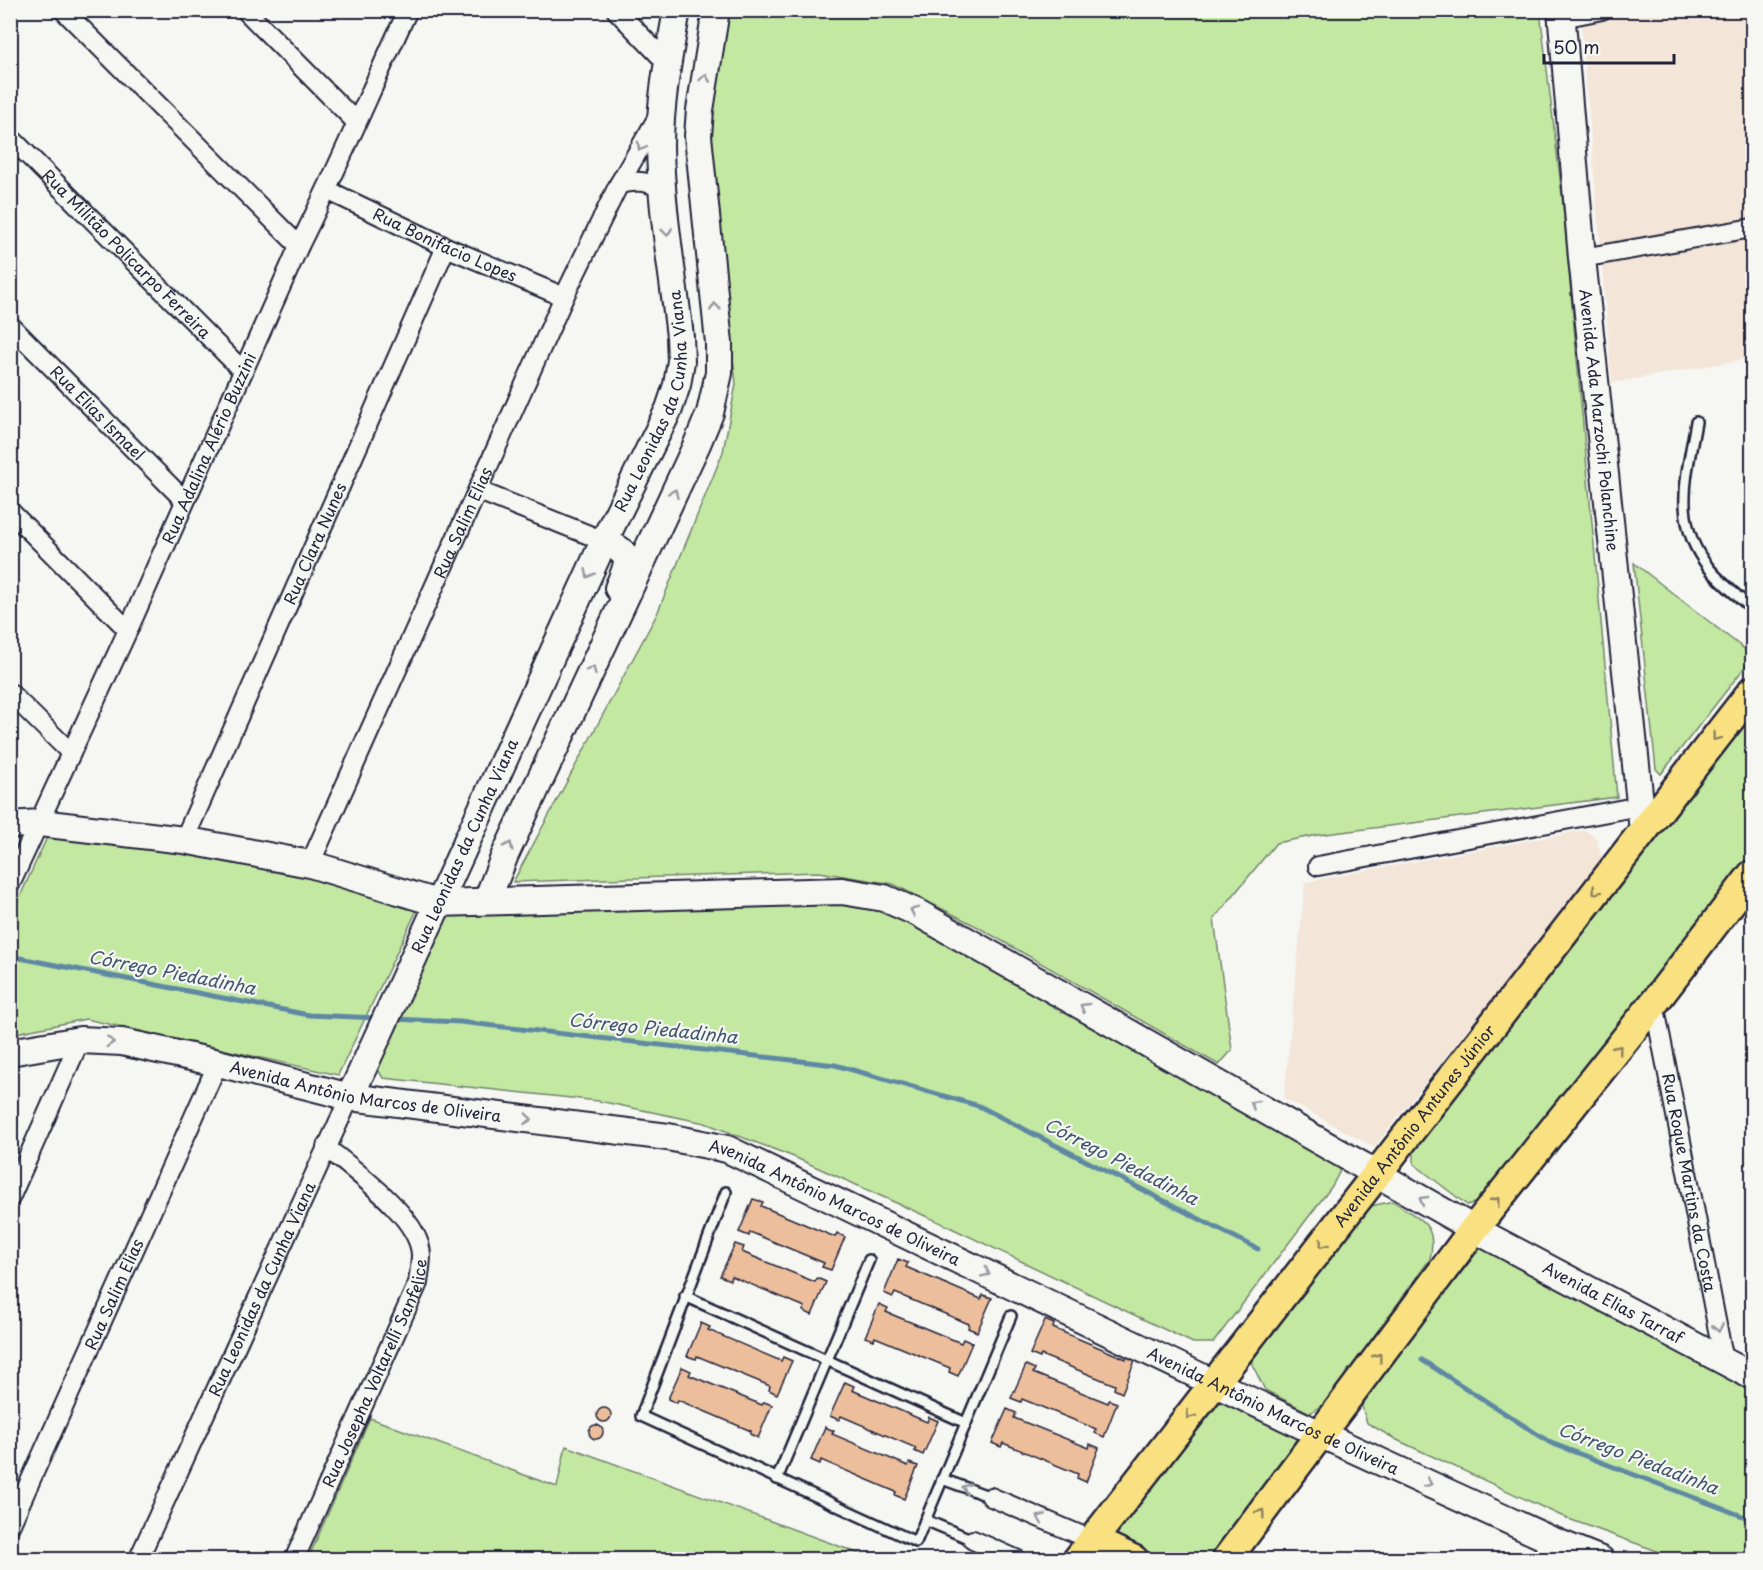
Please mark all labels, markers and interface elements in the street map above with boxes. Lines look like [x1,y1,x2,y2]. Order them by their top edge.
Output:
scale bar [1544,27,1674,65]
text: 50 m [1553,33,1600,60]
one-way arrow [698,73,710,82]
one-way arrow [636,141,648,151]
street label: Rua Militão Policarpo Ferreira [37,163,217,343]
street label: Rua Bonifácio Lopes [369,201,521,287]
one-way arrow [661,227,673,236]
street label: Avenida Ada Marzochi Polanchine [1574,288,1626,552]
street label: Rua Leonidas da Cunha Viana [607,289,692,515]
one-way arrow [709,303,722,312]
street label: Rua Adalina Alério Buzzini [155,348,261,547]
street label: Rua Elias Ismael [46,359,151,465]
street label: Rua Salim Elias [427,463,497,582]
street label: Rua Clara Nunes [277,478,351,608]
one-way arrow [667,489,679,500]
one-way arrow [584,567,596,578]
one-way arrow [584,665,596,676]
one-way arrow [1713,730,1724,741]
street label: Rua Leonidas da Cunha Viana [404,734,523,957]
one-way arrow [501,842,513,853]
one-way arrow [1593,884,1604,895]
one-way arrow [910,907,921,919]
water label: Córrego Piedadinha [86,942,259,1001]
one-way arrow [1080,1003,1090,1014]
water label: Córrego Piedadinha [567,1005,740,1050]
street label: Avenida Antônio Antunes Júnior [1327,1018,1500,1231]
one-way arrow [105,1035,114,1048]
one-way arrow [1610,1045,1621,1056]
street label: Avenida Antônio Marcos de Oliveira [228,1054,503,1127]
street label: Rua Roque Martins da Costa [1657,1071,1723,1294]
one-way arrow [1249,1100,1260,1111]
water label: Córrego Piedadinha [1040,1110,1205,1212]
one-way arrow [524,1112,533,1124]
street label: Avenida Antônio Marcos de Oliveira [707,1133,965,1271]
street label: Rua Leonidas da Cunha Viana [202,1177,321,1400]
one-way arrow [1419,1196,1429,1208]
one-way arrow [1489,1197,1500,1208]
street label: Rua Salim Elias [78,1234,149,1353]
one-way arrow [1319,1237,1330,1248]
street label: Avenida Elias Tarraf [1539,1255,1689,1349]
street label: Rua Josepha Voltarelli Sanfelice [315,1258,432,1491]
one-way arrow [980,1266,991,1278]
one-way arrow [1711,1323,1724,1333]
street label: Avenida Antônio Marcos de Oliveira [1144,1340,1403,1480]
one-way arrow [1371,1352,1382,1363]
one-way arrow [1187,1408,1198,1419]
water label: Córrego Piedadinha [1554,1415,1724,1501]
one-way arrow [1422,1476,1433,1488]
one-way arrow [961,1482,972,1495]
one-way arrow [1254,1508,1265,1519]
one-way arrow [1037,1514,1048,1526]

